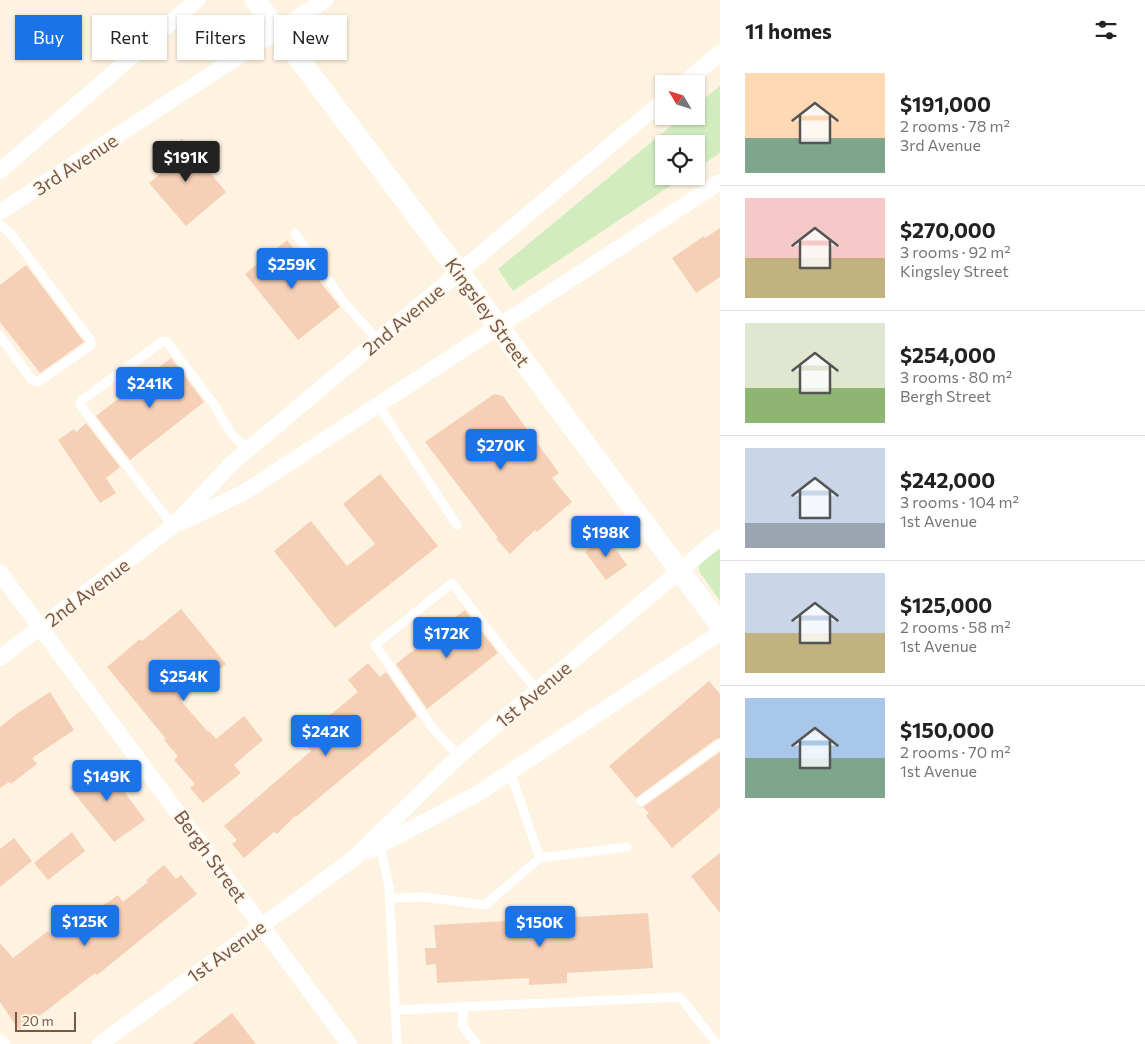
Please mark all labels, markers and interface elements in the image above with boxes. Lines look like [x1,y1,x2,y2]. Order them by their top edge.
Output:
chip: Buy [15,15,82,60]
chip: Rent [92,15,167,60]
chip: Filters [177,15,264,60]
chip: New [274,15,347,60]
icon: filters [1092,16,1120,44]
text: 11 homes [745,18,832,43]
north arrow [655,75,705,125]
map controls [655,75,705,185]
text: $191,000 [900,91,991,116]
icon: home [785,93,845,153]
text: 2 rooms · 78 m² [900,116,1010,135]
street label: 3rd Avenue [28,128,122,200]
button: locate [655,135,705,185]
text: 3rd Avenue [900,135,981,154]
pin: $191K [151,140,221,183]
text: $191K [164,147,208,166]
text: $270,000 [900,217,996,242]
icon: home [785,218,845,278]
text: 3 rooms · 92 m² [900,242,1011,261]
pin: $259K [257,248,327,290]
street label: Kingsley Street [441,253,535,371]
text: $259K [268,254,316,273]
text: Kingsley Street [900,261,1009,280]
street label: 2nd Avenue [358,278,448,360]
text: $254,000 [900,342,996,367]
icon: home [785,343,845,403]
pin: $241K [115,366,185,409]
text: 3 rooms · 80 m² [900,367,1012,386]
text: $241K [127,373,173,392]
text: Bergh Street [900,386,991,405]
pin: $270K [466,428,536,471]
text: $270K [477,435,525,454]
text: $242,000 [900,467,995,492]
icon: home [785,468,845,528]
text: 3 rooms · 104 m² [900,492,1019,511]
text: 1st Avenue [900,511,977,530]
pin: $198K [571,516,641,558]
text: $198K [582,522,630,541]
street label: 2nd Avenue [40,553,134,631]
text: $125,000 [900,592,992,617]
icon: home [785,593,845,653]
pin: $172K [412,616,482,659]
text: 2 rooms · 58 m² [900,617,1011,636]
text: $172K [424,623,470,642]
text: 1st Avenue [900,636,977,655]
street label: 1st Avenue [491,656,575,732]
pin: $254K [149,660,219,702]
text: $254K [160,666,208,685]
pin: $242K [291,714,361,757]
text: $150,000 [900,717,994,742]
icon: home [785,718,845,778]
text: $242K [302,721,350,740]
text: 2 rooms · 70 m² [900,742,1011,761]
pin: $149K [72,760,142,802]
text: 1st Avenue [900,761,977,780]
text: $149K [83,766,131,785]
street label: Bergh Street [170,805,252,907]
pin: $125K [50,904,120,947]
pin: $150K [505,906,575,948]
text: $125K [62,911,108,930]
text: $150K [516,912,564,931]
street label: 1st Avenue [182,915,270,987]
scale bar [15,1009,76,1032]
text: 20 m [22,1012,54,1029]

